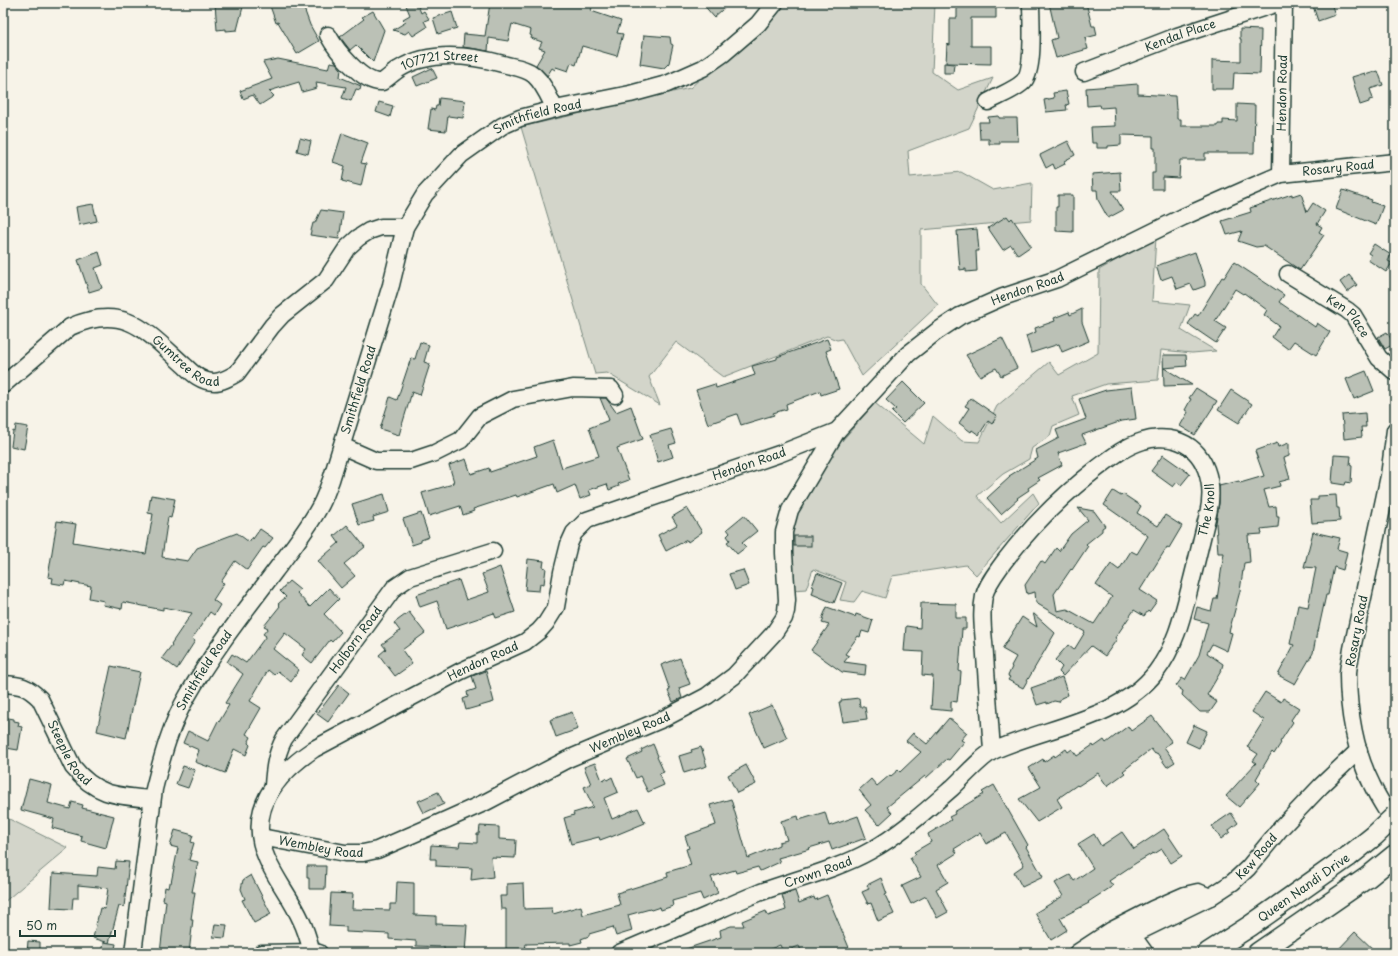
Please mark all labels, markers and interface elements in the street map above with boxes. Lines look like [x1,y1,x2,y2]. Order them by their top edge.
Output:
street label: Kendal Place [1142,14,1218,56]
street label: 107721 Street [397,46,480,74]
street label: Hendon Road [1272,54,1291,132]
street label: Smithfield Road [489,94,583,138]
street label: Rosary Road [1301,154,1375,180]
street label: Hendon Road [988,267,1067,309]
street label: Ken Place [1323,290,1374,340]
street label: Gumtree Road [149,330,221,390]
street label: Smithfield Road [336,343,380,436]
street label: Hendon Road [710,442,788,484]
street label: The Knoll [1193,482,1218,538]
street label: Rosary Road [1340,594,1372,668]
street label: Holborn Road [325,602,386,677]
street label: Smithfield Road [171,626,236,713]
street label: Hendon Road [444,636,521,685]
street label: Wembley Road [587,707,673,757]
street label: Steeple Road [44,717,96,790]
street label: Kew Road [1231,829,1281,883]
street label: Wembley Road [277,831,363,861]
street label: Queen Nandi Drive [1254,848,1354,926]
street label: Crown Road [782,851,855,892]
scale bar [20,912,115,938]
text: 50 m [26,916,57,934]

